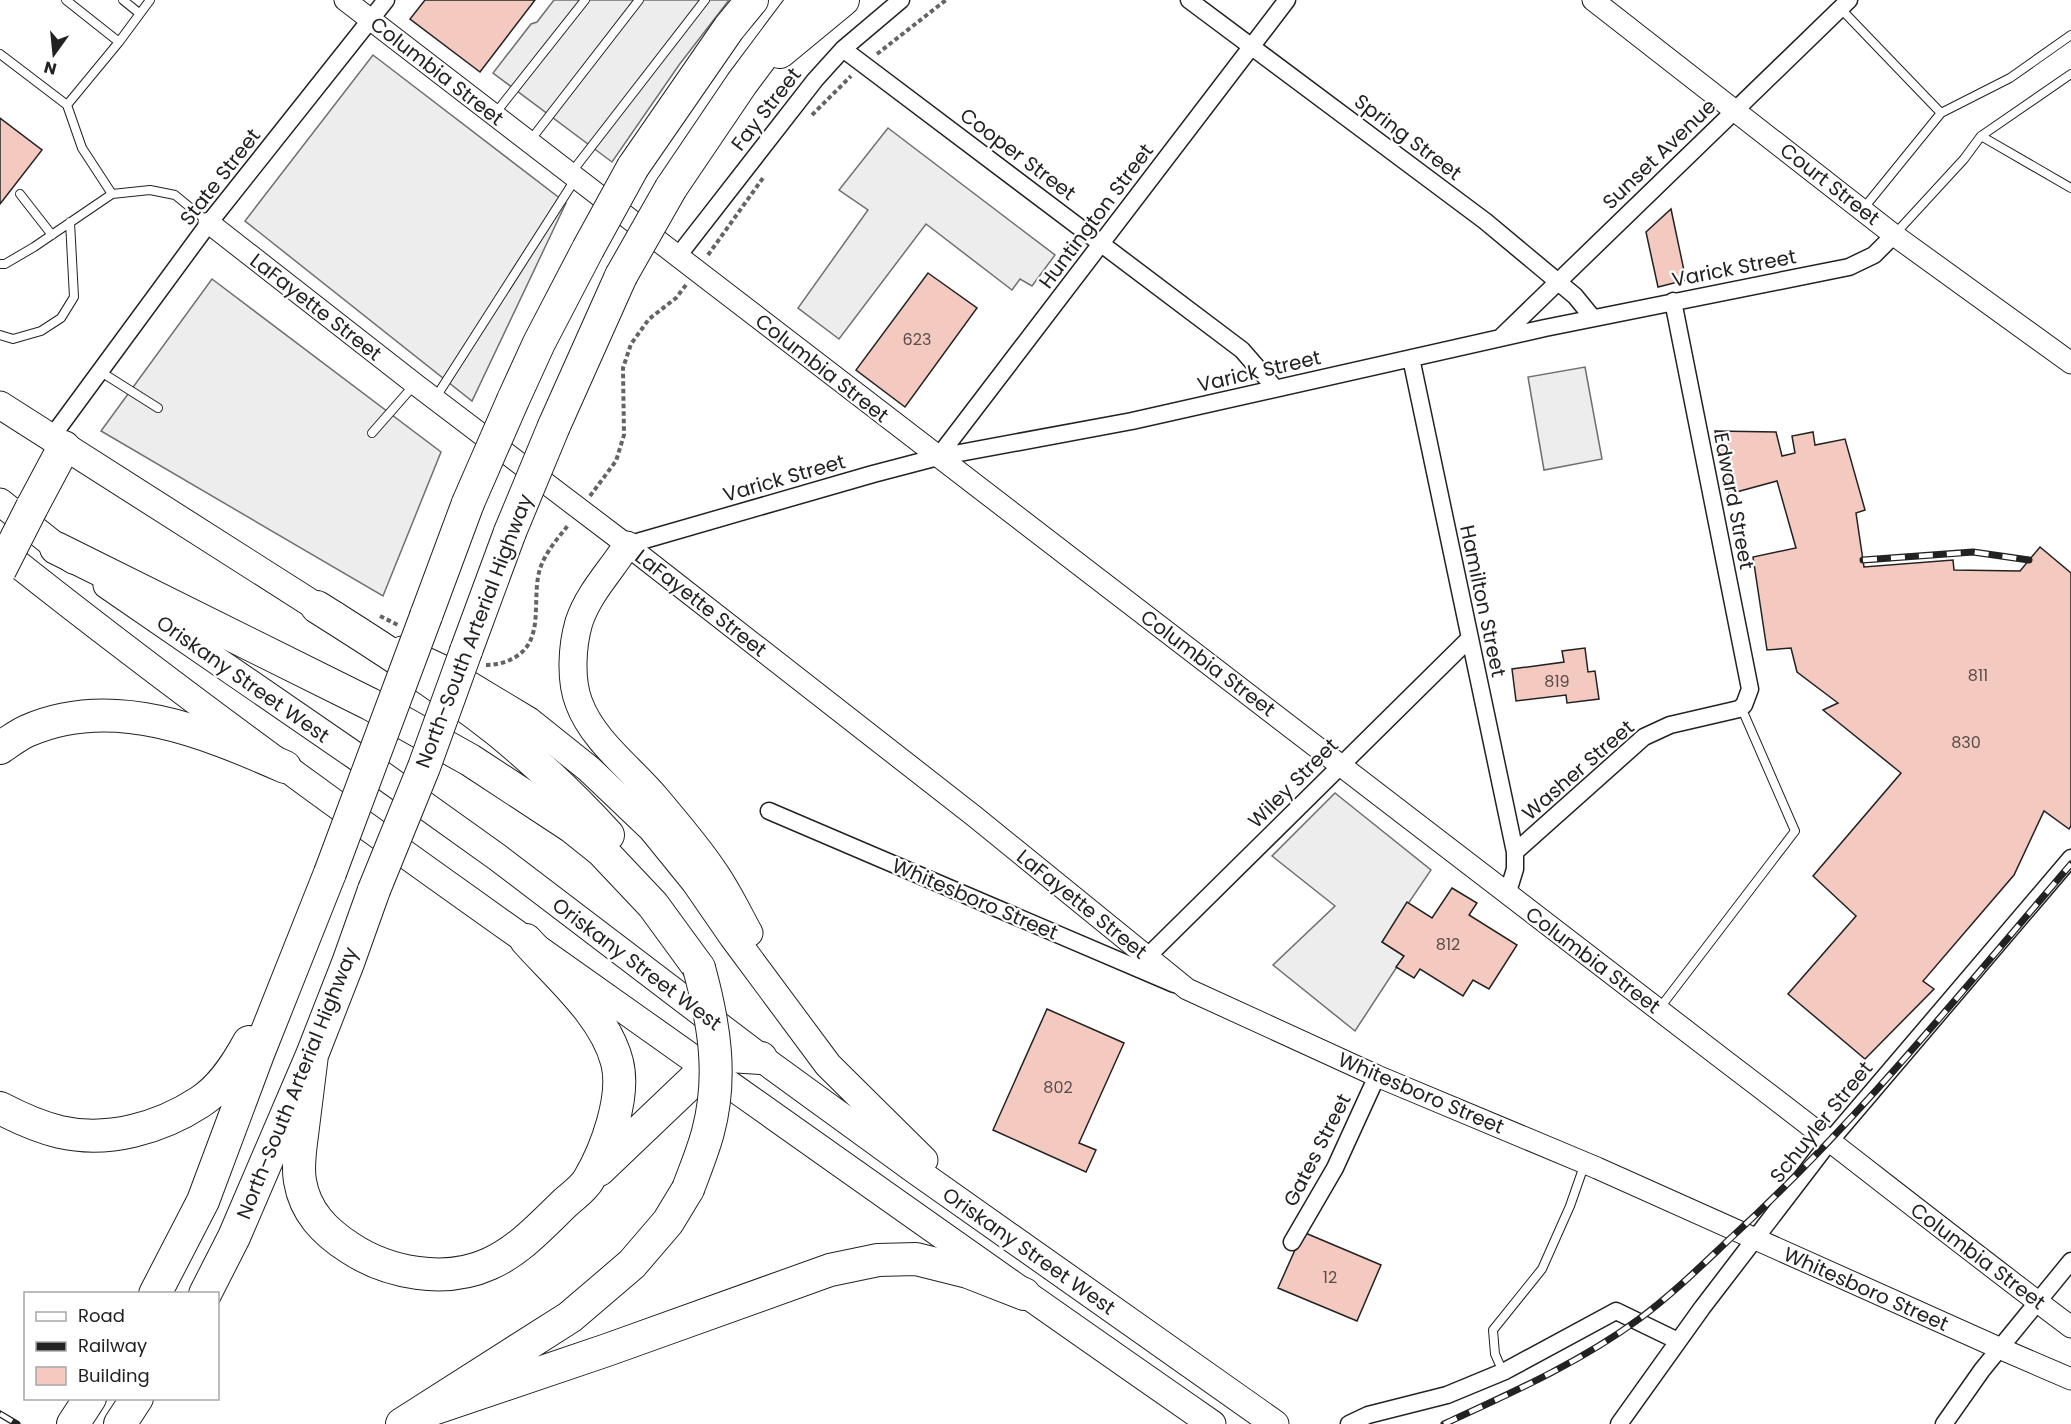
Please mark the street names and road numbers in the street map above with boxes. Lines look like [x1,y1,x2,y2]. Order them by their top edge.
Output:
street label: Columbia Street [364,10,510,132]
street label: Fay Street [725,61,807,157]
street label: Spring Street [1349,87,1467,187]
street label: Sunset Avenue [1596,93,1722,215]
street label: Cooper Street [954,101,1082,207]
street label: State Street [173,123,267,231]
street label: Court Street [1774,136,1886,232]
street label: Huntington Street [1032,138,1160,294]
street label: Varick Street [1670,242,1798,294]
street label: LaFayette Street [244,247,388,367]
street label: Columbia Street [749,307,895,429]
street label: Varick Street [1195,343,1323,399]
street label: Edward Street [1707,430,1761,572]
street label: Varick Street [720,447,848,509]
street label: North-South Arterial Highway [409,490,539,772]
street label: Hamilton Street [1453,522,1513,680]
street label: LaFayette Street [629,543,773,663]
street label: Columbia Street [1135,603,1281,723]
street label: Oriskany Street West [151,609,335,749]
street label: Washer Street [1516,713,1640,827]
street label: Wiley Street [1242,732,1344,834]
street label: LaFayette Street [1011,843,1153,965]
street label: Whitesboro Street [888,851,1062,947]
street label: Oriskany Street West [547,891,727,1037]
street label: Columbia Street [1520,900,1666,1020]
street label: North-South Arterial Highway [229,943,365,1223]
street label: Whitesboro Street [1334,1045,1508,1141]
street label: Schuyler Street [1763,1055,1879,1189]
street label: Gates Street [1277,1089,1357,1211]
street label: Oriskany Street West [937,1181,1121,1321]
street label: Columbia Street [1905,1196,2051,1316]
street label: Whitesboro Street [1779,1240,1953,1338]

